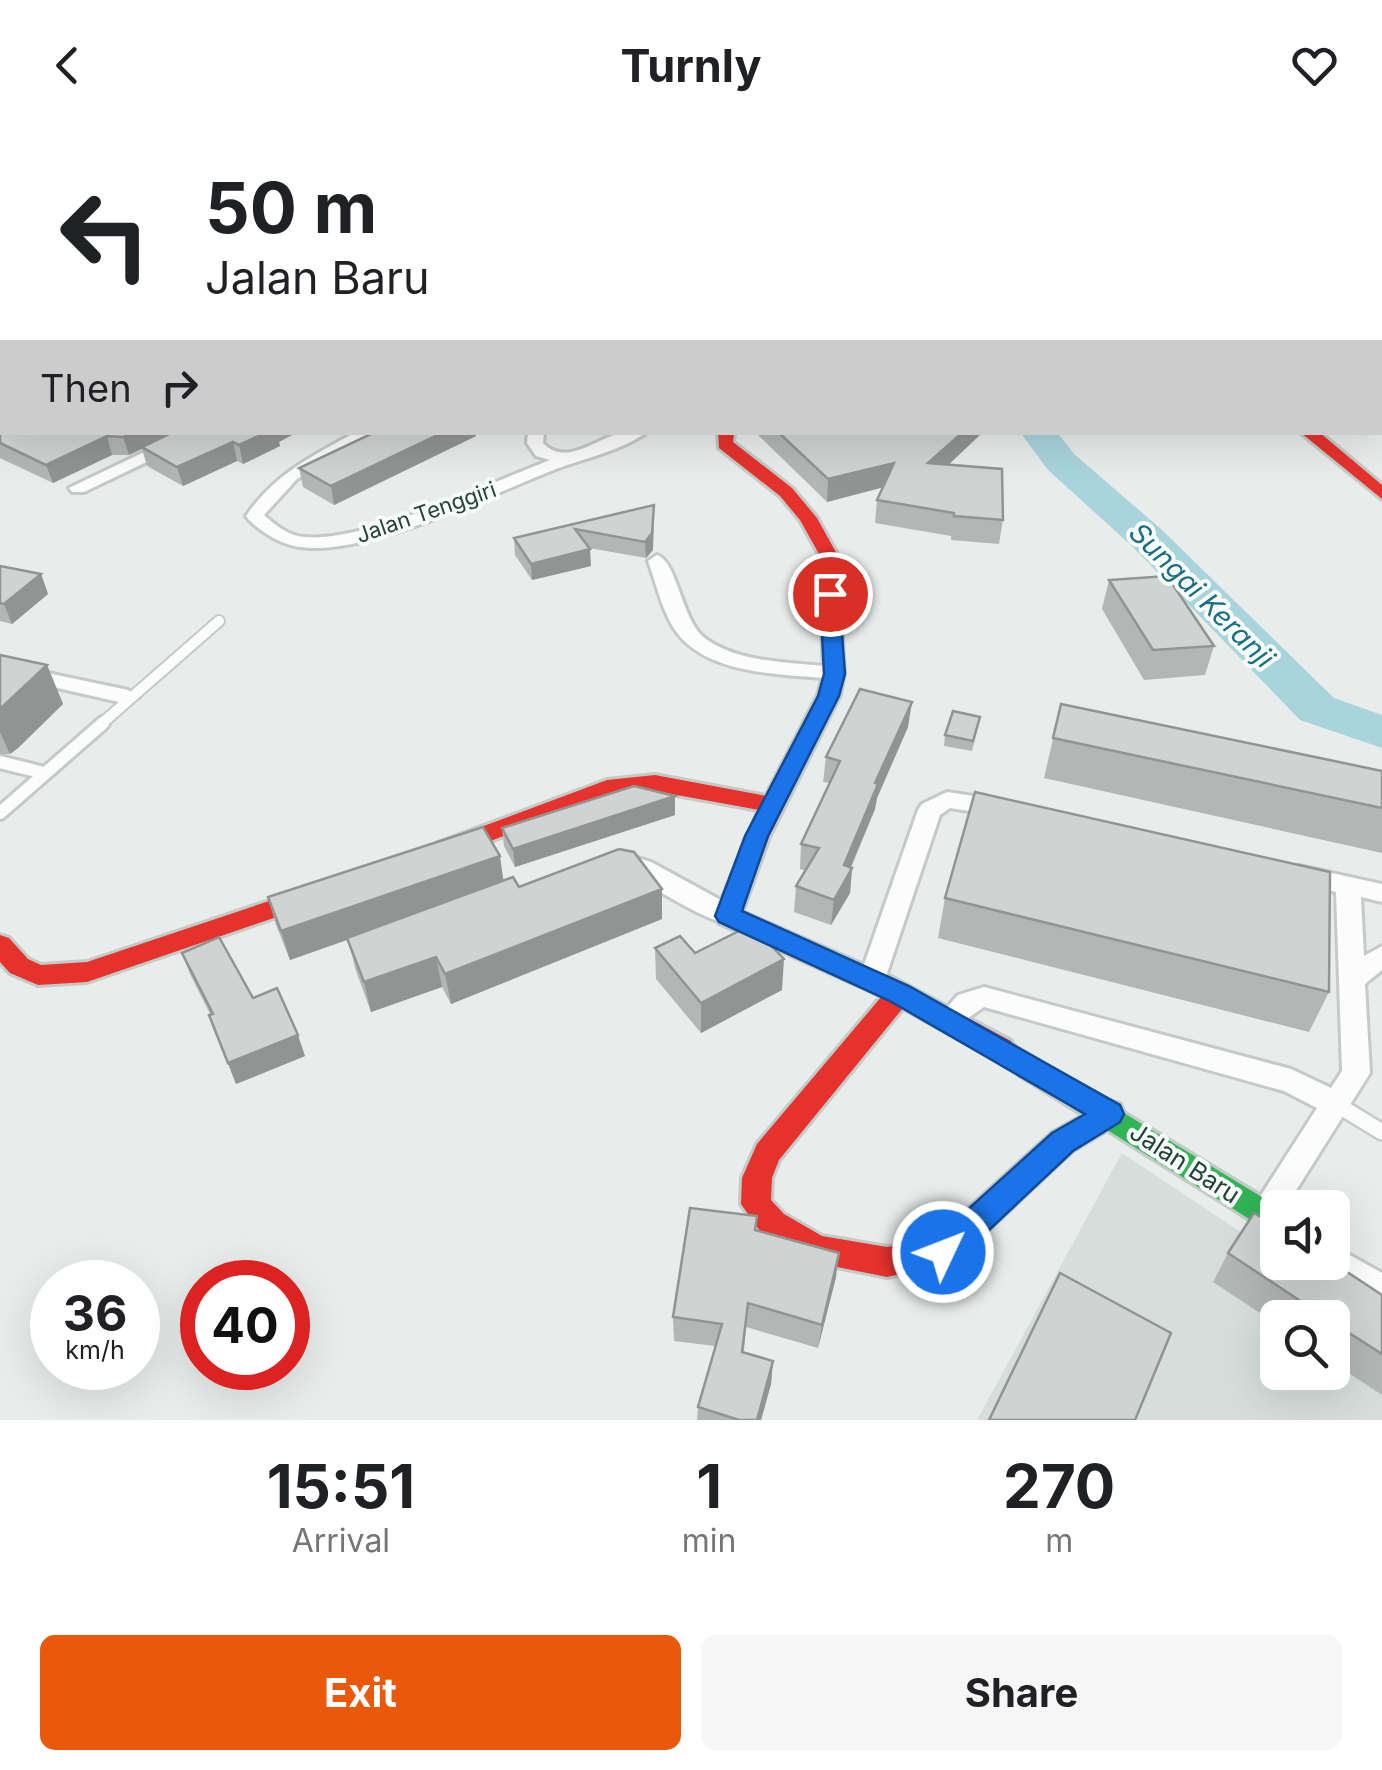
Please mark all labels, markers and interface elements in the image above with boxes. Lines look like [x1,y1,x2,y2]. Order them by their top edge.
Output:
icon: back [40,38,95,93]
text: Turnly [620,38,762,93]
icon: heart [1287,38,1342,93]
text: 50 m [205,165,377,250]
icon: left [40,170,170,300]
text: Jalan Baru [205,250,430,305]
icon: right [152,360,207,415]
text: Then [40,365,132,411]
street label: Jalan Tenggiri [353,476,499,548]
water label: Sungai Keranji [1122,515,1283,676]
pin [788,552,873,637]
icon: arrive [803,567,858,622]
street label: Jalan Baru [1124,1116,1246,1210]
map controls [1260,1190,1350,1390]
button: sound [1260,1190,1350,1280]
position arrow [891,1200,995,1304]
speed limit sign: 40 [180,1260,310,1390]
text: 36 [63,1283,127,1343]
button: search [1260,1300,1350,1390]
text: km/h [65,1335,125,1365]
text: 15:51 [267,1450,415,1522]
text: 1 [696,1450,722,1522]
text: 270 [1003,1450,1115,1522]
text: Arrival [292,1521,390,1560]
text: min [682,1521,736,1560]
text: m [1045,1521,1073,1560]
button: Exit [40,1635,681,1750]
button: Share [701,1635,1342,1750]

